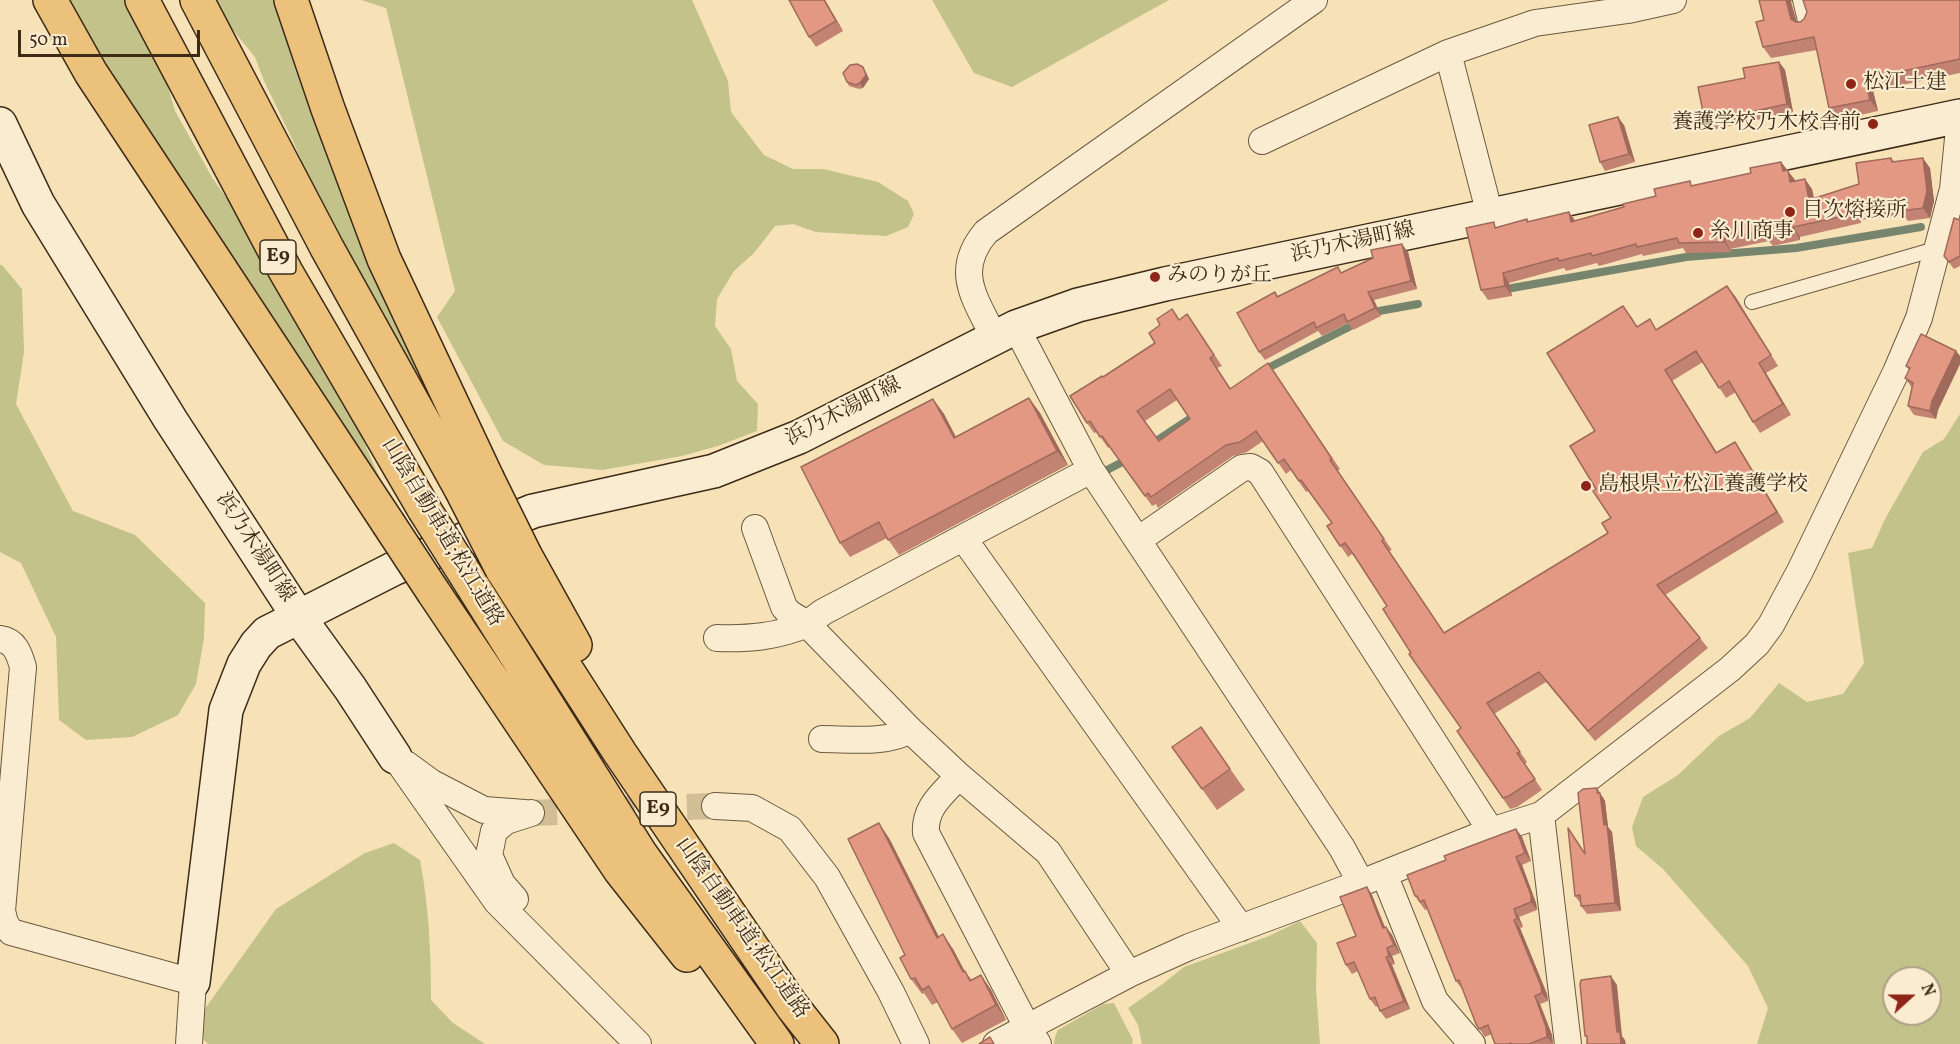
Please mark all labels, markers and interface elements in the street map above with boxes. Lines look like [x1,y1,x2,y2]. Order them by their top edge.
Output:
scale bar [21,18,202,56]
text: 50 m [29,28,68,53]
place label: 松江土建 [1863,71,1947,97]
marker: 松江土建 [1844,77,1858,91]
place label: 養護学校乃木校舎前 [1672,111,1861,137]
marker: 養護学校乃木校舎前 [1866,117,1880,131]
place label: 目次熔接所 [1802,199,1907,225]
marker: 目次熔接所 [1783,205,1797,219]
street label: 浜乃木湯町線 [1289,219,1417,269]
place label: 糸川商事 [1710,220,1794,246]
marker: 糸川商事 [1691,226,1705,240]
road number: E9 [260,240,296,274]
place label: みのりが丘 [1167,264,1272,290]
marker: みのりが丘 [1148,270,1162,284]
street label: 浜乃木湯町線 [782,373,906,453]
street label: 山陰自動車道;松江道路 [375,434,507,632]
place label: 島根県立松江養護学校 [1598,473,1808,499]
marker: 島根県立松江養護学校 [1579,479,1593,493]
street label: 浜乃木湯町線 [209,488,299,608]
road number: E9 [640,792,676,826]
street label: 山陰自動車道;松江道路 [669,834,813,1024]
north arrow [1882,966,1942,1026]
text: N [1915,981,1939,1000]

